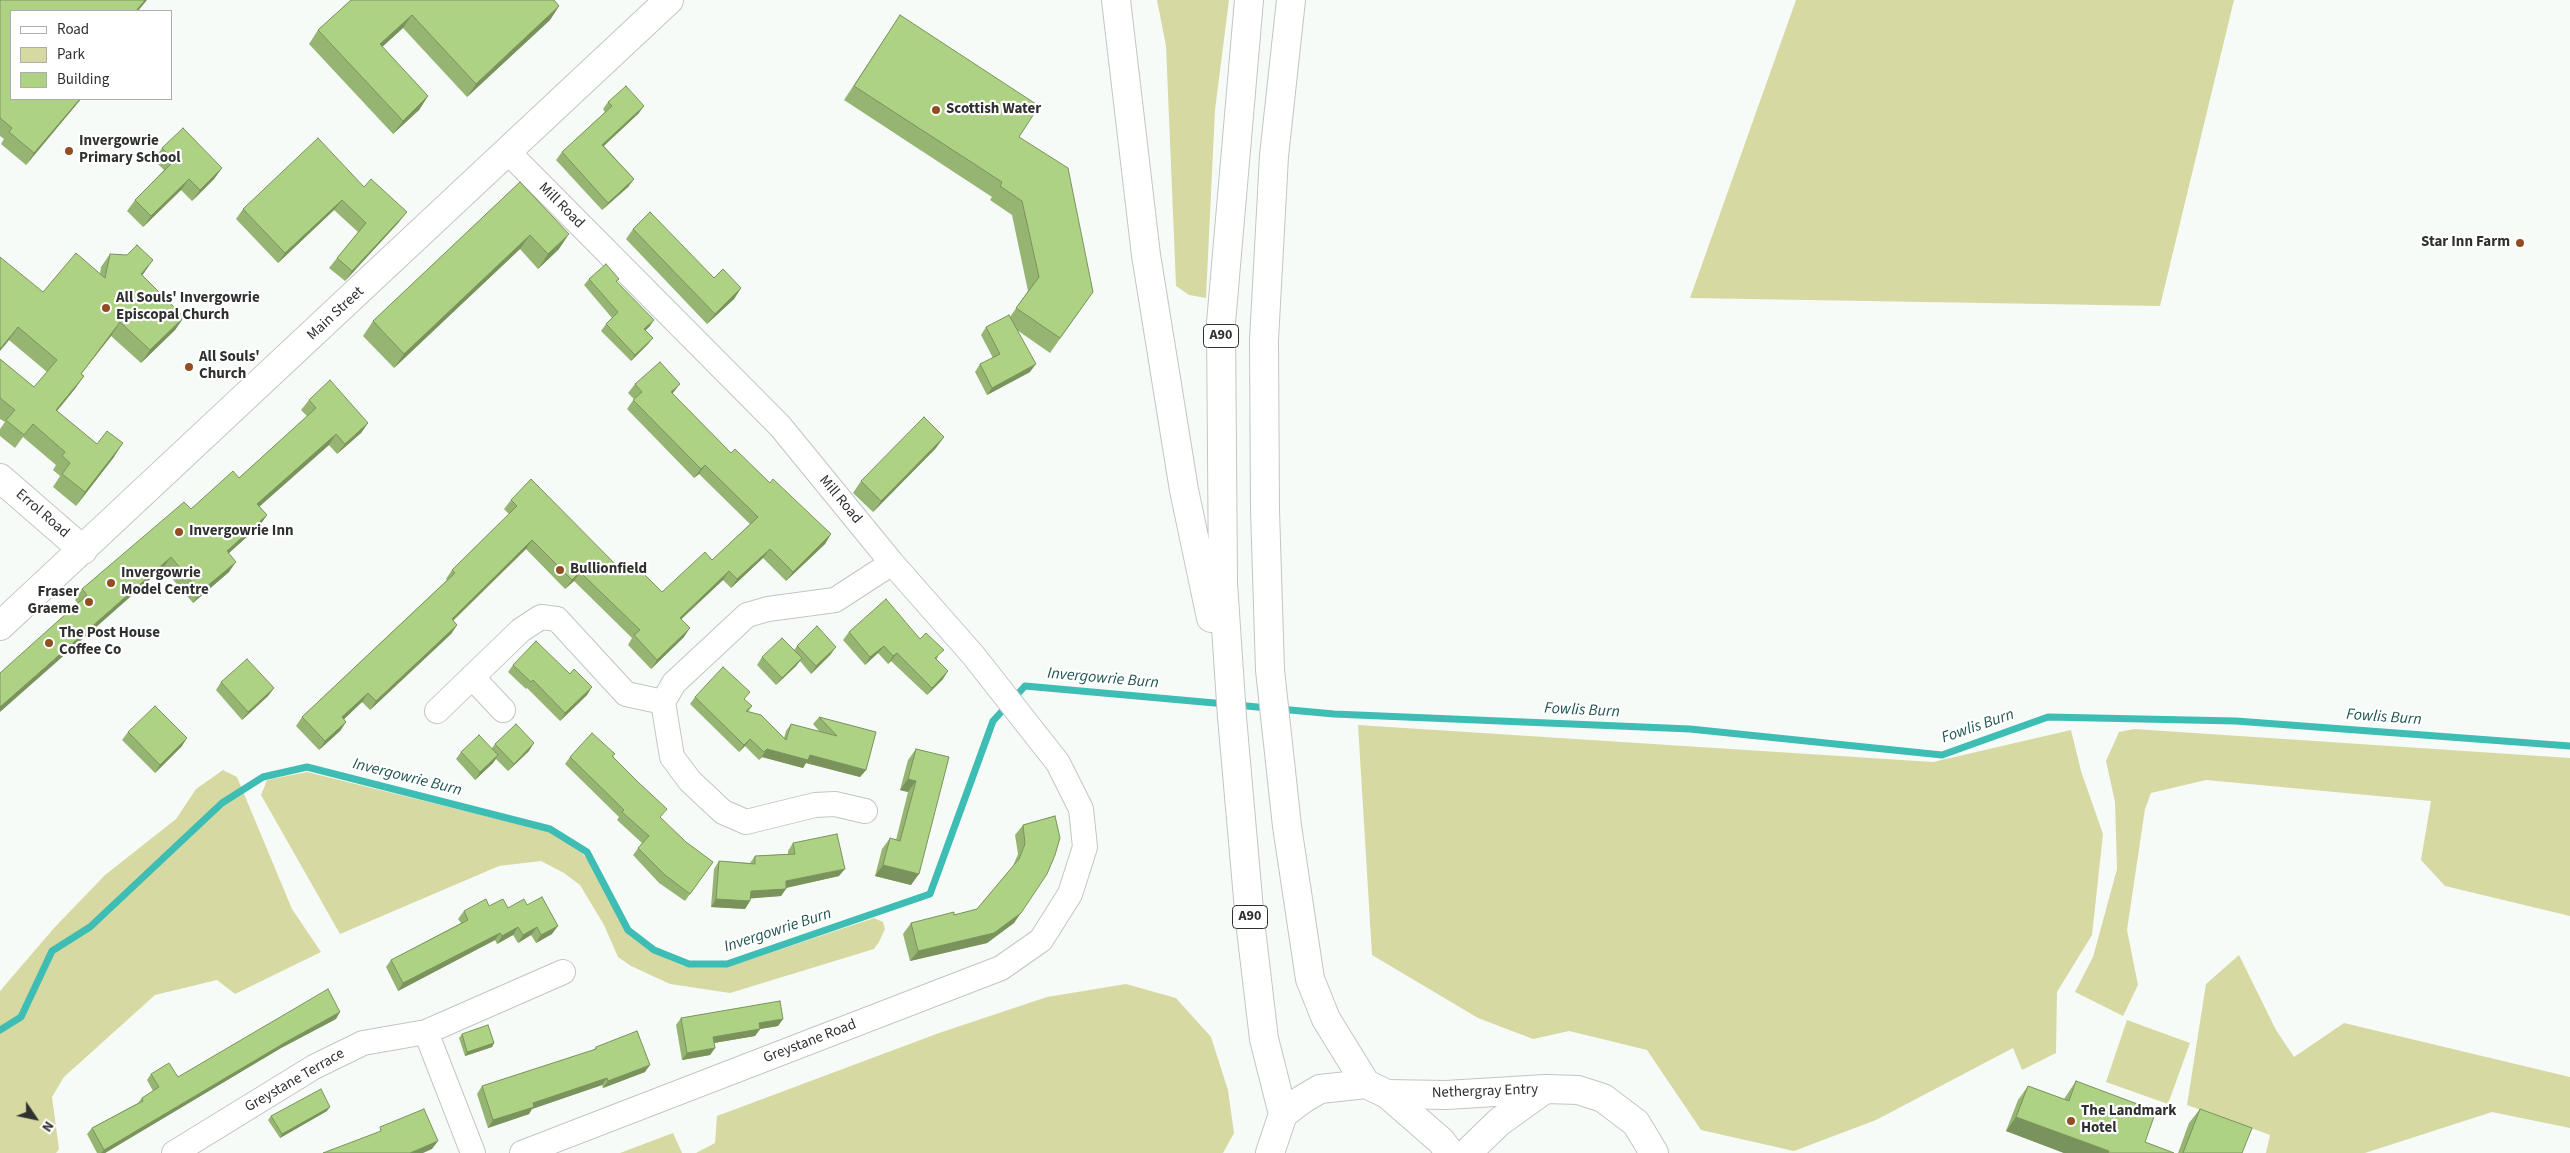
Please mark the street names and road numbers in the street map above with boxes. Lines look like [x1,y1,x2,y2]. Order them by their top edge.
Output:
street label: Mill Road [534,179,588,233]
street label: Main Street [304,283,368,345]
road number: A90 [1204,324,1238,348]
street label: Mill Road [815,472,865,528]
street label: Errol Road [11,486,73,542]
road number: A90 [1232,906,1268,929]
street label: Greystane Road [761,1016,859,1068]
street label: Greystane Terrace [242,1045,348,1117]
street label: Nethergray Entry [1431,1081,1539,1103]

